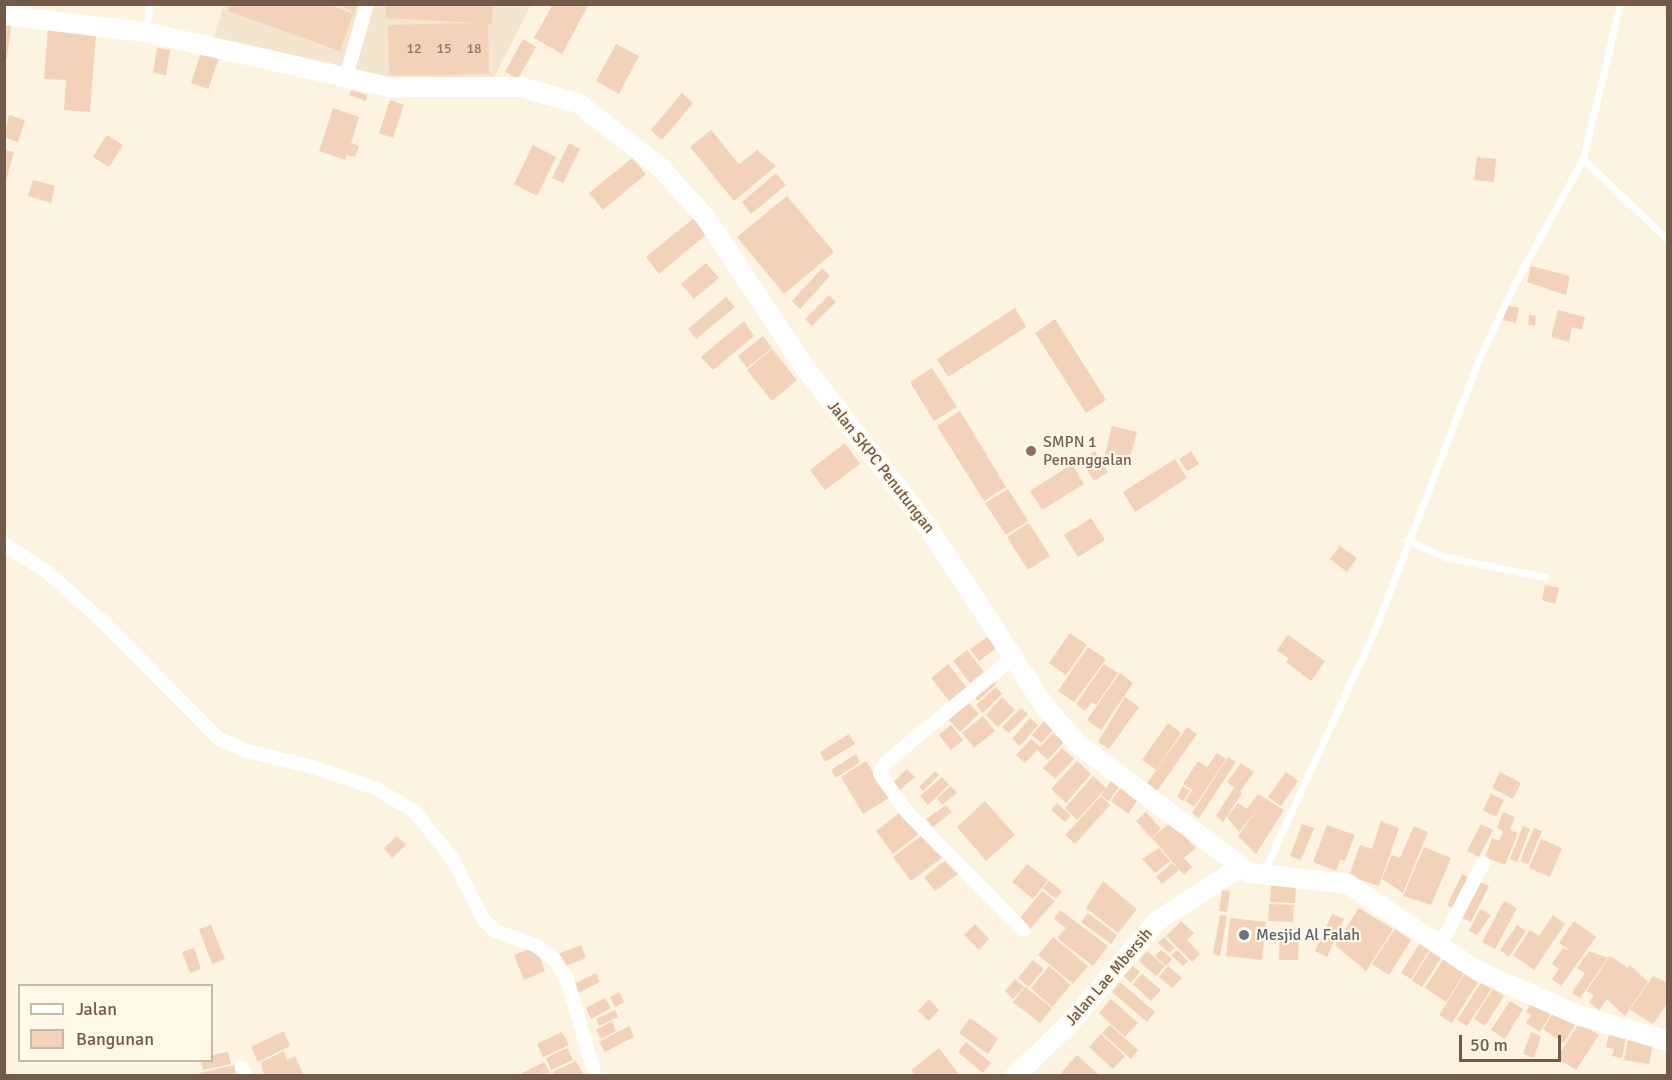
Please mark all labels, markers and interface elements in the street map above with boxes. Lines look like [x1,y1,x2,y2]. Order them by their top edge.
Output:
house number: 12 [406,41,422,57]
house number: 15 [436,41,452,57]
house number: 18 [466,41,482,57]
street label: Jalan SKPC Penutungan [823,397,939,537]
place label: SMPN 1 Penanggalan [1043,432,1132,470]
marker: SMPN 1 Penanggalan [1024,444,1038,458]
street label: Jalan Lae Mbersih [1061,924,1157,1030]
place label: Mesjid Al Falah [1256,925,1360,945]
marker: Mesjid Al Falah [1237,928,1251,942]
legend [18,984,213,1062]
text: Jalan [76,998,117,1020]
scale bar [1462,1023,1564,1061]
text: Bangunan [76,1028,154,1050]
text: 50 m [1470,1034,1508,1056]

